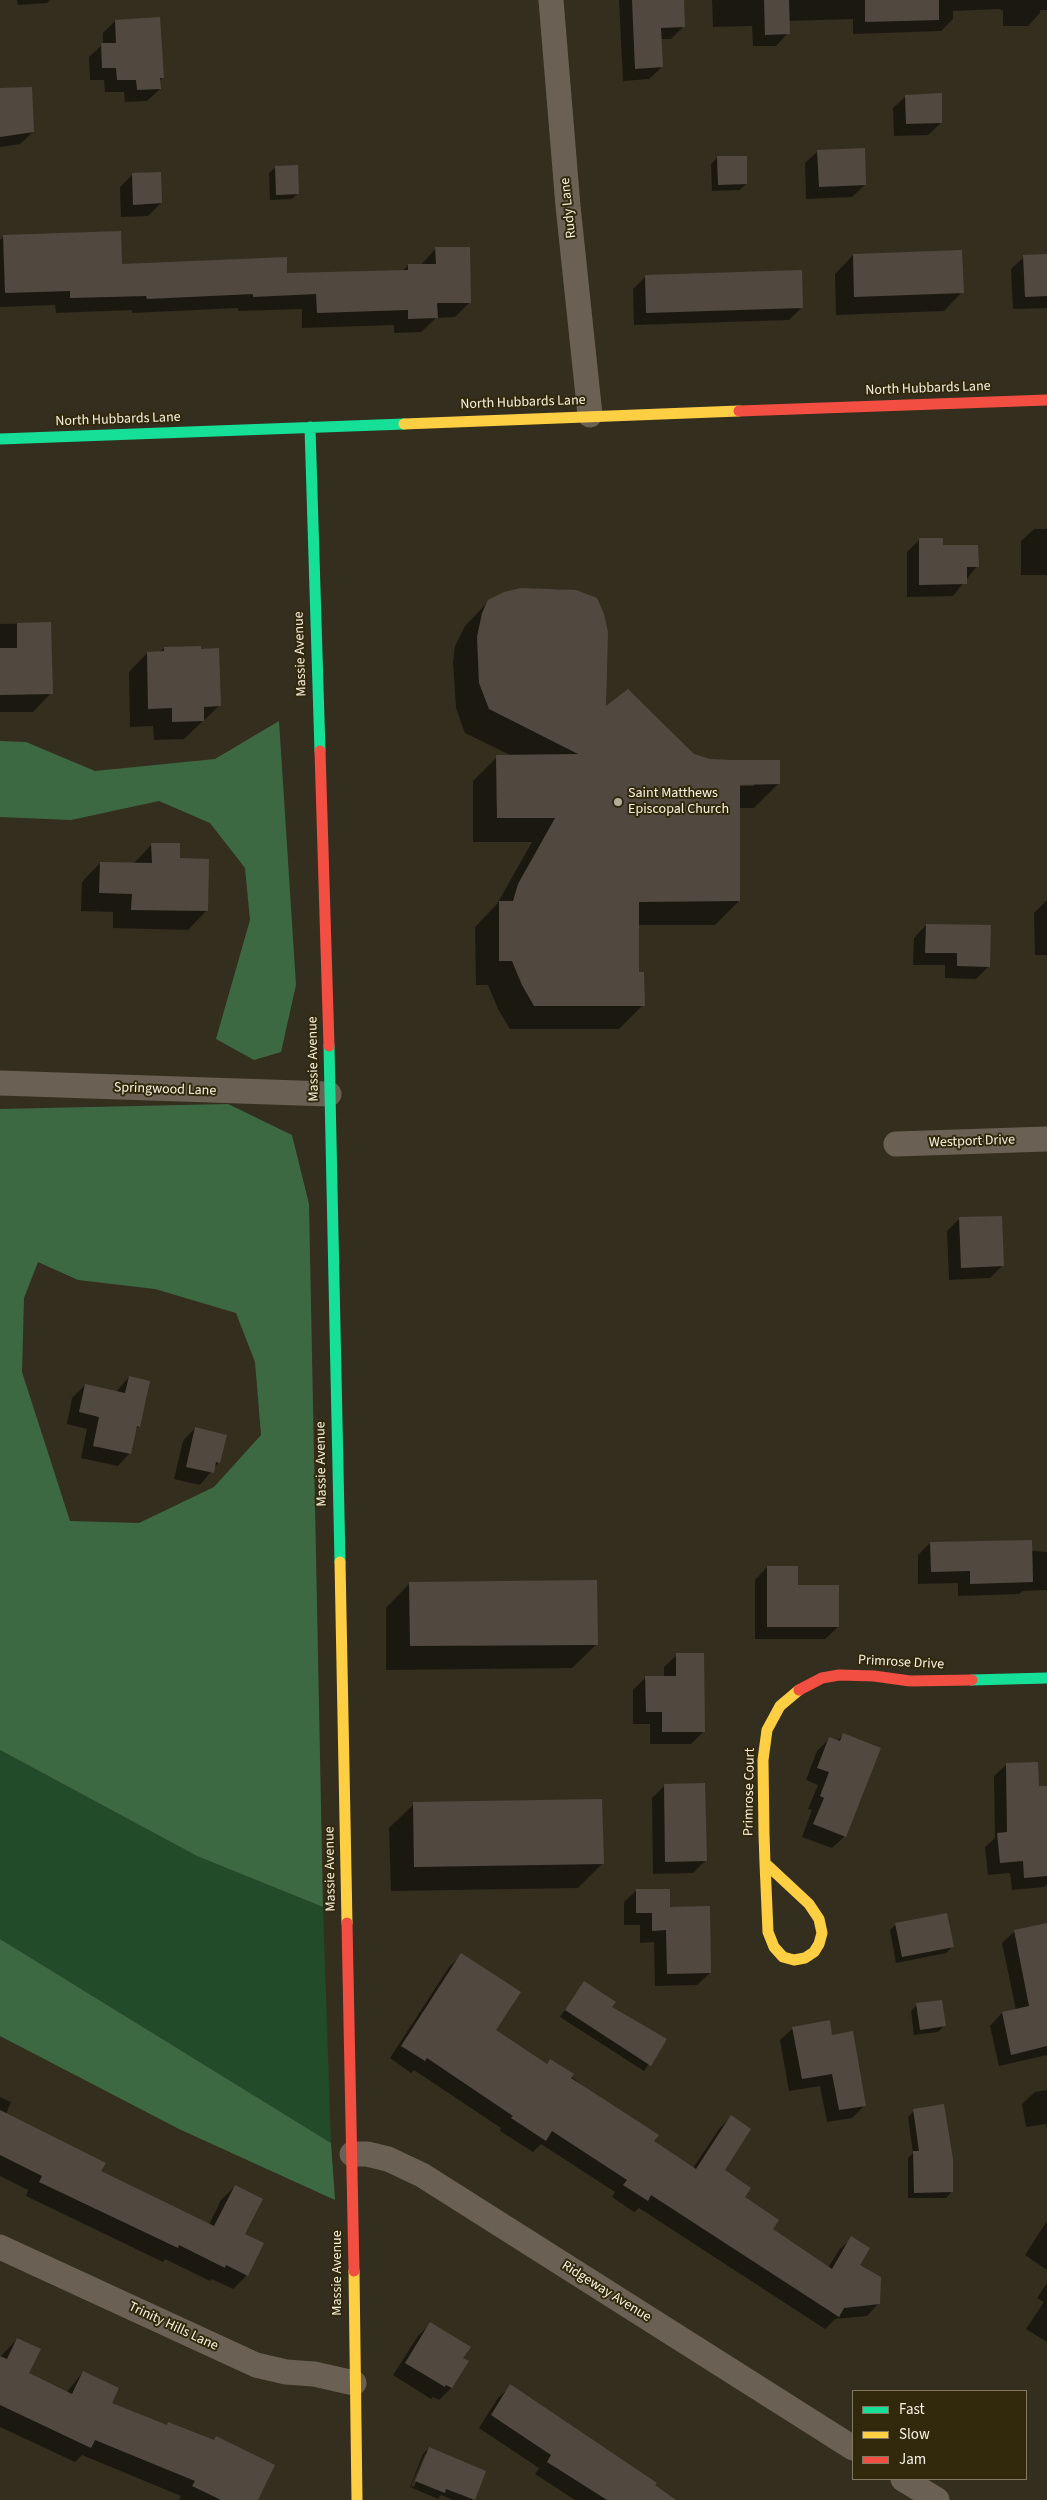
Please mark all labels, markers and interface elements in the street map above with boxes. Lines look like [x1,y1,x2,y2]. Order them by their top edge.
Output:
street label: Rudy Lane [557,177,581,239]
street label: North Hubbards Lane [865,378,991,400]
street label: North Hubbards Lane [460,392,586,414]
street label: North Hubbards Lane [55,409,181,431]
street label: Massie Avenue [291,611,311,697]
place label: Saint Matthews Episcopal Church [628,786,729,819]
marker: Saint Matthews Episcopal Church [612,796,624,808]
street label: Massie Avenue [305,1016,323,1102]
street label: Springwood Lane [114,1080,216,1100]
street label: Westport Drive [929,1132,1015,1152]
street label: Massie Avenue [313,1421,331,1507]
street label: Primrose Drive [858,1652,944,1674]
street label: Primrose Court [741,1748,759,1836]
street label: Massie Avenue [322,1826,340,1912]
street label: Massie Avenue [330,2230,346,2316]
street label: Ridgeway Avenue [558,2258,654,2326]
street label: Trinity Hills Lane [125,2299,221,2355]
legend [852,2390,1027,2480]
text: Fast [899,2399,925,2420]
text: Slow [899,2424,930,2445]
text: Jam [899,2449,926,2470]

